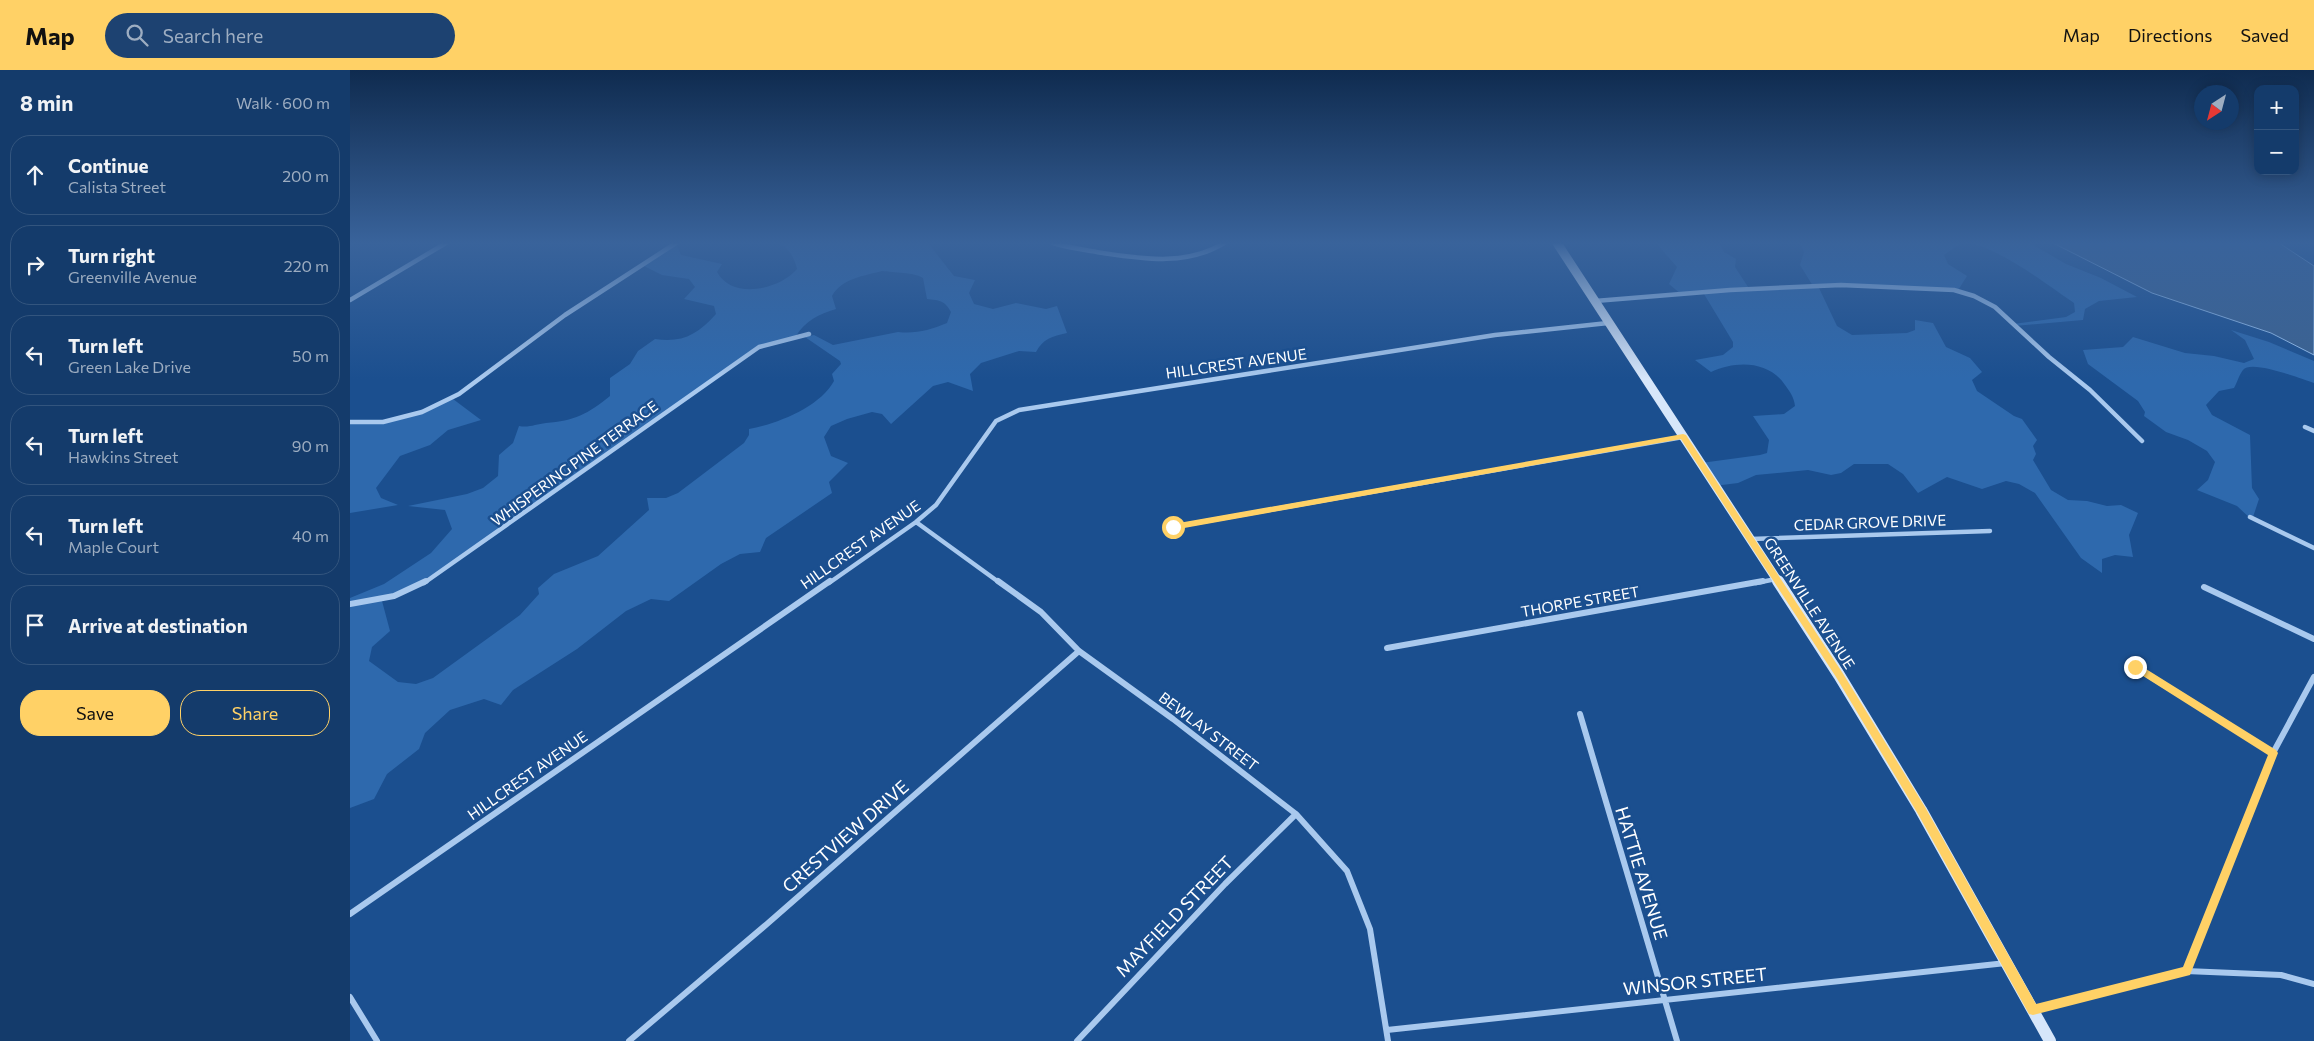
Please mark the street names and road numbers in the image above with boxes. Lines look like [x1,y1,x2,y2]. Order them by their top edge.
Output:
street label: HILLCREST AVENUE [1164,344,1308,382]
street label: WHISPERING PINE TERRACE [487,396,661,530]
street label: HILLCREST AVENUE [797,496,924,592]
street label: CEDAR GROVE DRIVE [1794,510,1947,534]
street label: GREENVILLE AVENUE [1761,534,1859,672]
street label: THORPE STREET [1519,582,1641,620]
street label: BEWLAY STREET [1156,688,1263,774]
street label: HILLCREST AVENUE [464,727,591,823]
street label: CRESTVIEW DRIVE [777,775,913,897]
street label: HATTIE AVENUE [1611,804,1673,942]
street label: MAYFIELD STREET [1111,851,1237,981]
street label: WINSOR STREET [1622,963,1768,999]

